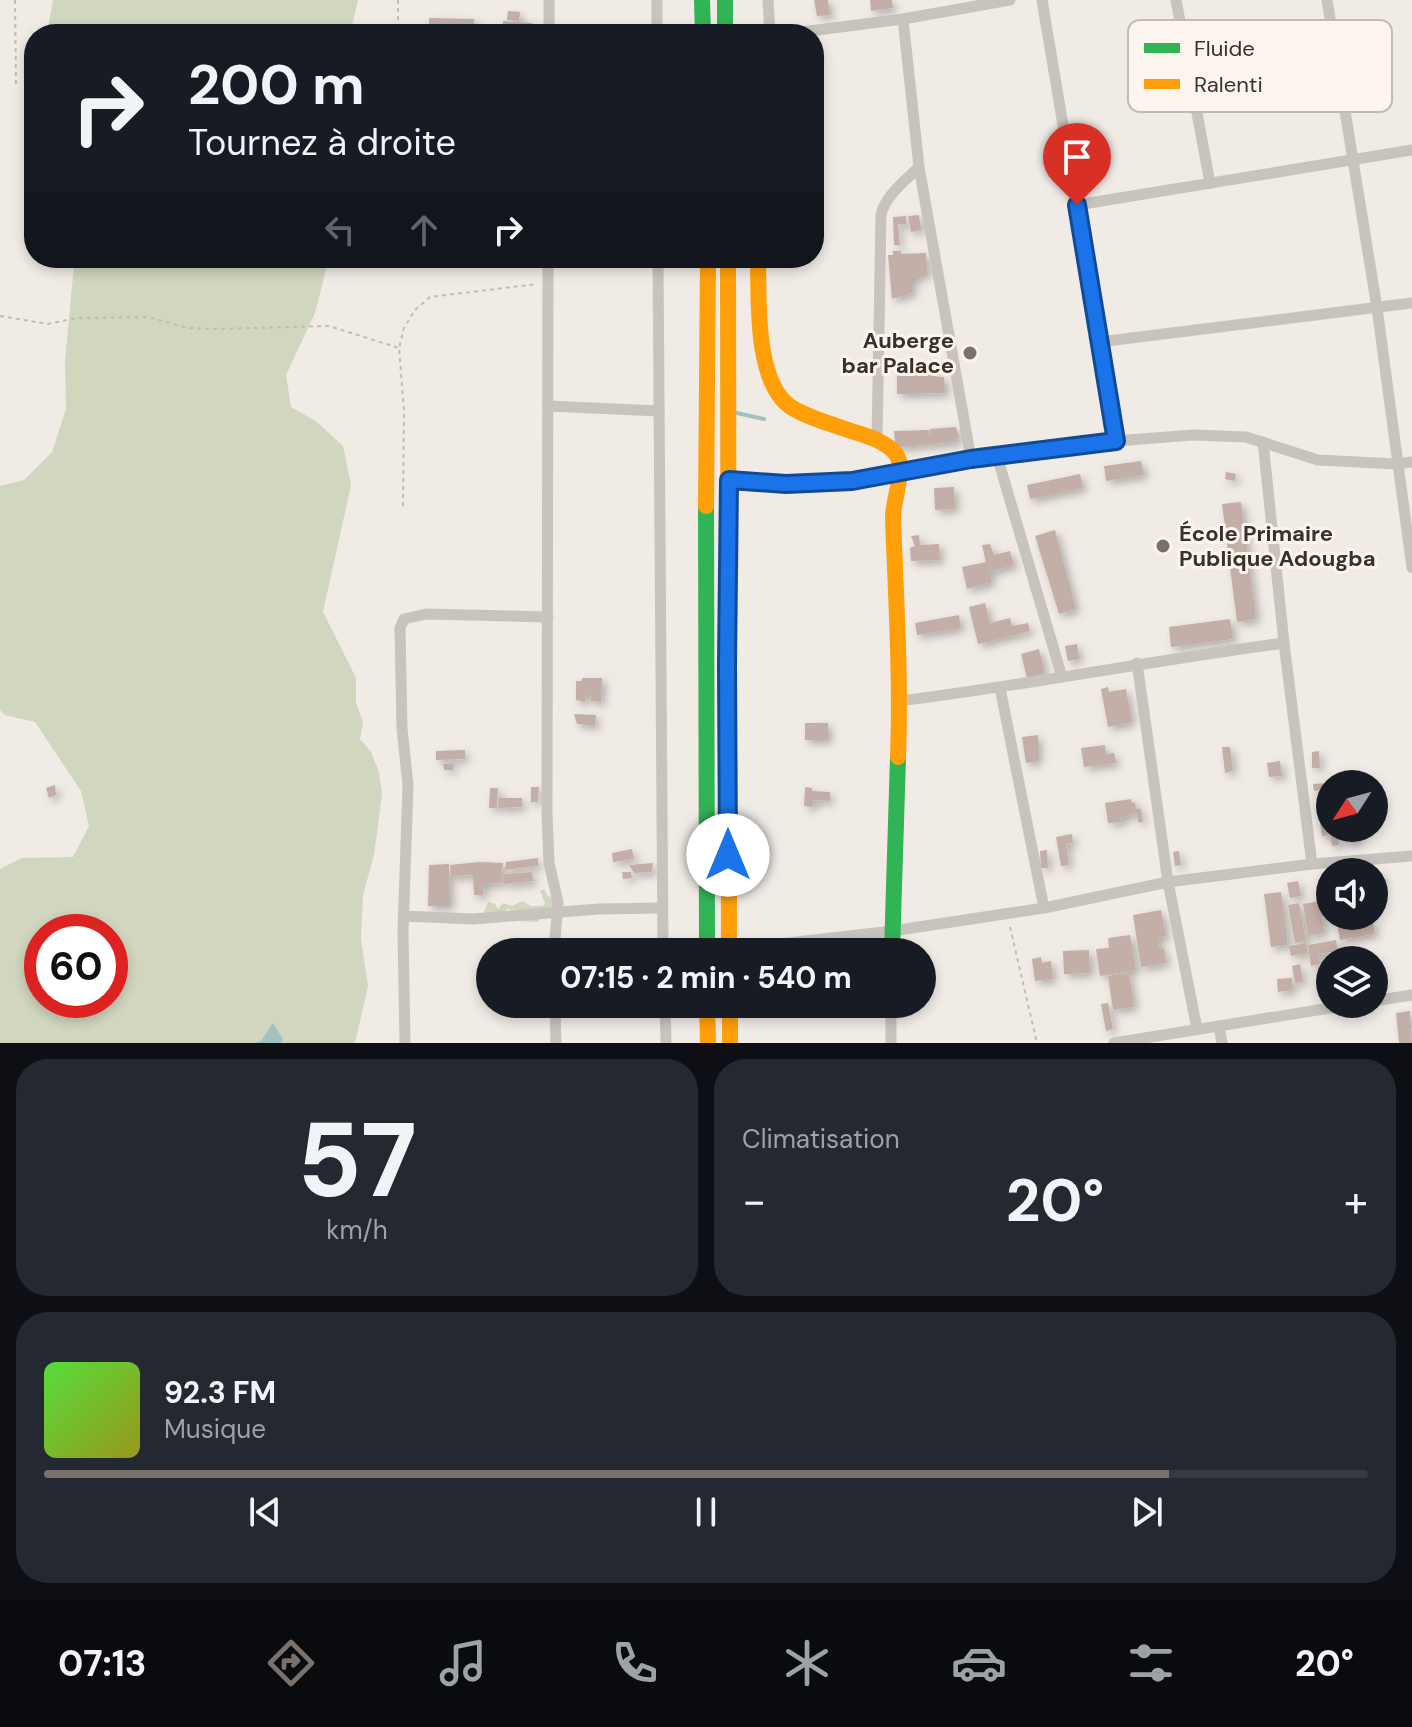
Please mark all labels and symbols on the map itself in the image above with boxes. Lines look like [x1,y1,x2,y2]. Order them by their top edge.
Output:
legend [1128,20,1392,112]
text: Fluide [1194,34,1255,63]
text: Ralenti [1194,70,1263,99]
pin [1043,123,1111,205]
place label: Auberge bar Palace [841,326,954,380]
marker: Auberge bar Palace [961,344,979,362]
place label: École Primaire Publique Adougba [1179,519,1376,573]
marker: École Primaire Publique Adougba [1154,537,1172,555]
north arrow [1316,770,1388,842]
position arrow [686,813,770,897]
speed limit sign: 60 [24,914,128,1018]

